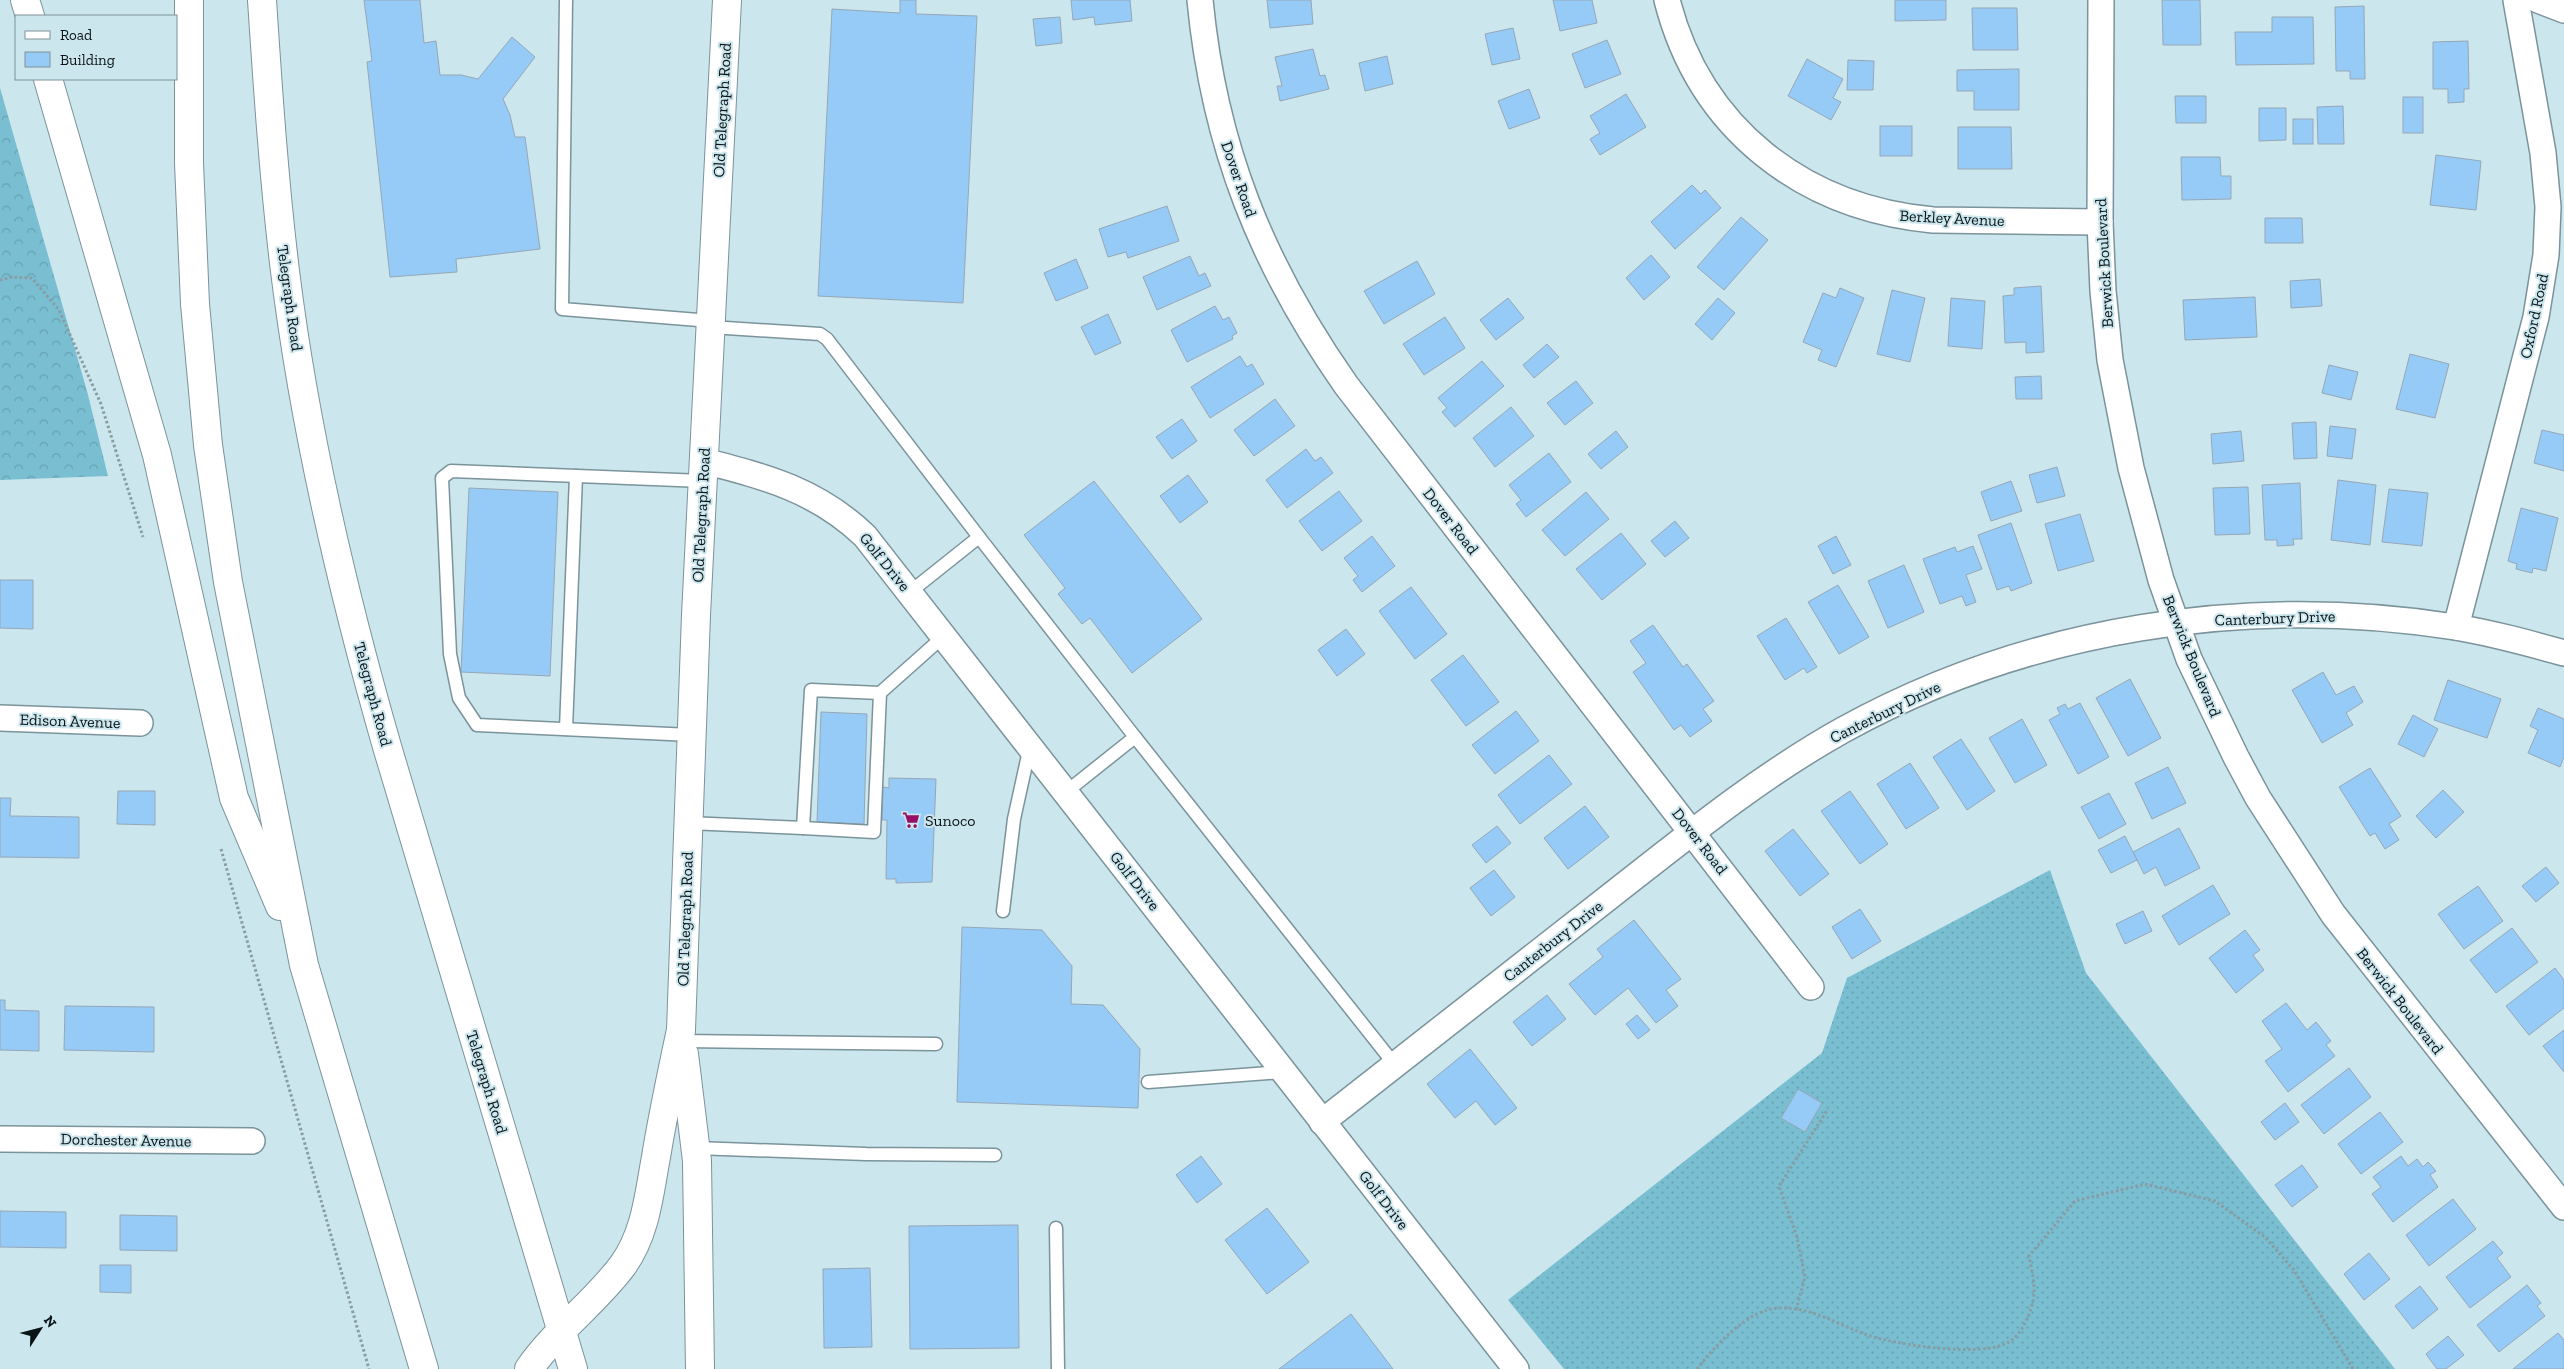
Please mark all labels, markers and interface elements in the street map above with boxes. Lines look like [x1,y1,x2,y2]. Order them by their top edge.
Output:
legend [15,15,178,80]
text: Road [60,26,93,44]
street label: Old Telegraph Road [709,42,735,178]
text: Building [60,51,115,69]
street label: Dover Road [1217,139,1261,220]
street label: Berwick Boulevard [2091,198,2117,328]
street label: Berkley Avenue [1899,206,2005,230]
street label: Telegraph Road [273,244,307,353]
street label: Oxford Road [2516,271,2552,360]
street label: Old Telegraph Road [688,447,714,583]
street label: Dover Road [1419,484,1483,558]
street label: Golf Drive [856,529,914,595]
street label: Berwick Boulevard [2159,592,2225,720]
street label: Canterbury Drive [2214,606,2336,630]
street label: Telegraph Road [350,640,396,748]
street label: Canterbury Drive [1827,677,1943,747]
street label: Edison Avenue [19,710,121,732]
street label: Dover Road [1668,804,1732,878]
supermarket icon: Sunoco [901,810,921,830]
place label: Sunoco [925,811,975,830]
street label: Golf Drive [1106,848,1164,914]
street label: Old Telegraph Road [673,851,697,987]
street label: Canterbury Drive [1500,896,1606,986]
street label: Berwick Boulevard [2353,944,2448,1058]
street label: Telegraph Road [462,1028,512,1136]
street label: Dorchester Avenue [60,1129,192,1151]
street label: Golf Drive [1355,1167,1413,1233]
north arrow [15,1304,65,1354]
text: N [40,1312,60,1331]

